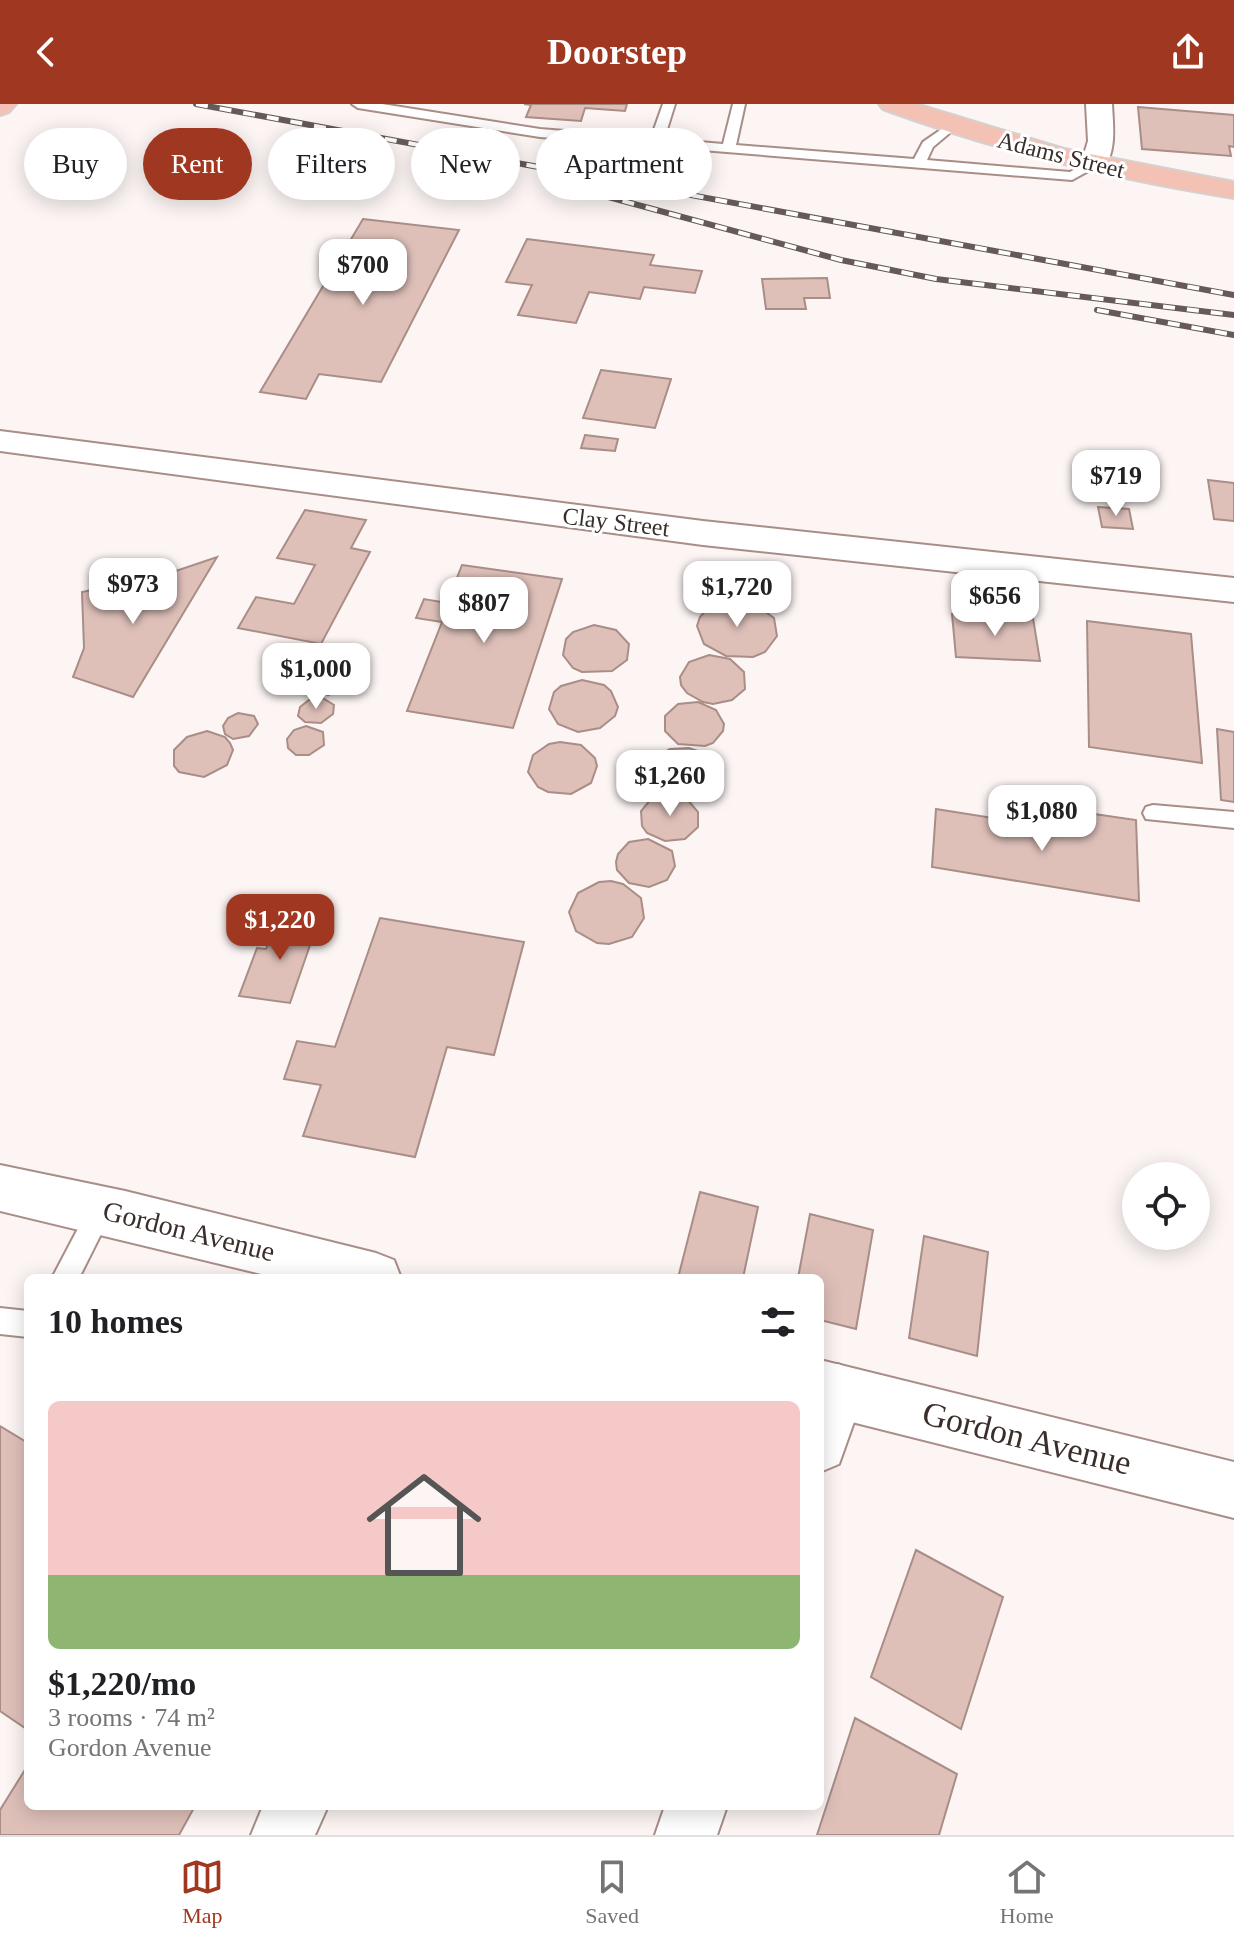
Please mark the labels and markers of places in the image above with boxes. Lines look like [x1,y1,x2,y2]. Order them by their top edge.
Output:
pin: $700 [316,239,410,307]
pin: $719 [1069,450,1163,518]
pin: $973 [86,558,180,626]
pin: $1,720 [672,561,802,629]
pin: $656 [948,570,1042,638]
pin: $807 [437,577,531,645]
pin: $1,000 [251,643,381,711]
pin: $1,260 [605,750,735,818]
pin: $1,080 [977,785,1107,853]
pin: $1,220 [215,894,345,962]

